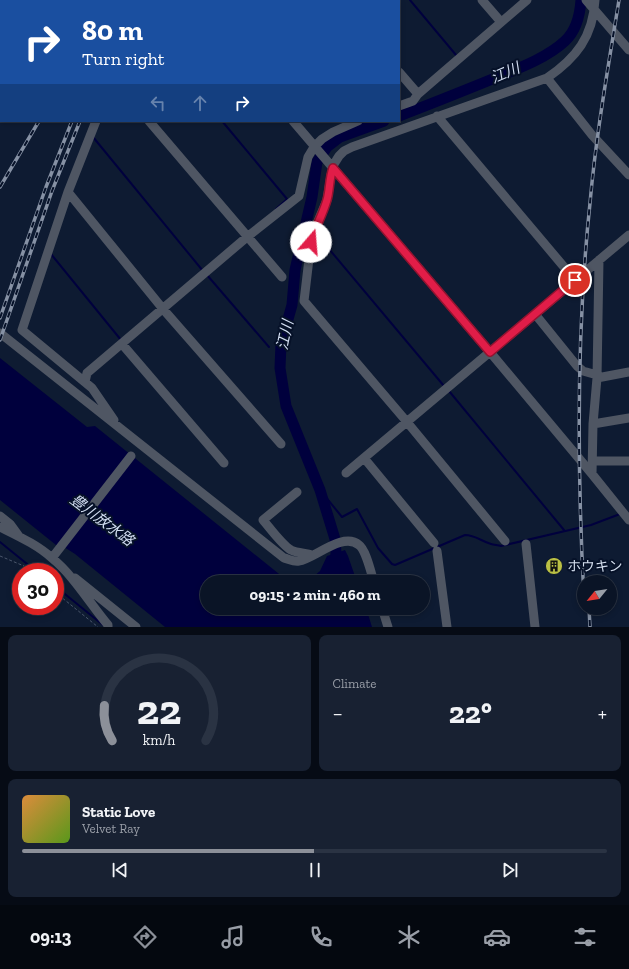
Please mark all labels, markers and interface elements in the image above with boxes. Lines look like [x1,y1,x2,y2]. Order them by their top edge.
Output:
text: 80 m [82,14,143,47]
icon: right [16,16,68,68]
text: Turn right [82,48,164,70]
water label: 江川 [488,58,524,87]
icon: left [147,92,169,114]
icon: ahead [189,92,211,114]
icon: right [231,92,253,114]
position arrow [290,221,332,263]
pin [558,263,592,297]
icon: arrive [564,269,586,291]
water label: 江川 [273,317,297,352]
water label: 豊川放水路 [67,490,139,551]
building icon: ホウキン [544,556,564,576]
place label: ホウキン [567,558,623,575]
speed limit sign: 30 [12,563,64,615]
north arrow [577,575,617,615]
map controls [577,575,617,615]
text: 09:15 · 2 min · 460 m [250,586,380,604]
text: Climate [333,676,376,691]
text: 22 [137,685,182,735]
text: 22° [449,695,492,731]
text: − [333,700,343,727]
text: + [598,700,607,727]
text: km/h [143,732,176,749]
text: Static Love [82,803,155,821]
text: Velvet Ray [82,821,140,836]
icon: previous [109,859,131,881]
icon: pause [304,859,326,881]
icon: next [499,859,521,881]
icon: directions [131,923,159,951]
icon: music [219,923,247,951]
icon: phone [307,923,335,951]
icon: climate [395,923,423,951]
icon: car [483,923,511,951]
icon: filters [571,923,599,951]
text: 09:13 [30,926,71,948]

